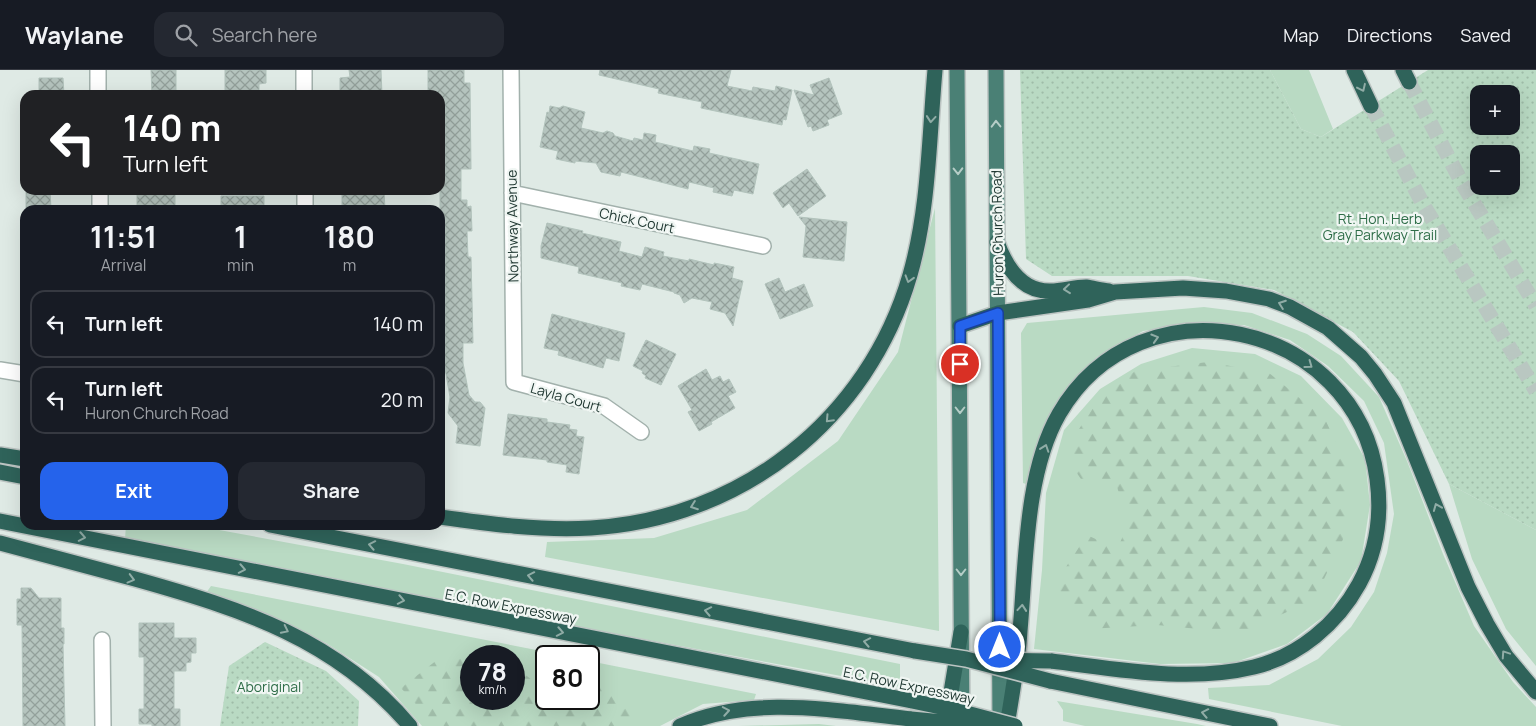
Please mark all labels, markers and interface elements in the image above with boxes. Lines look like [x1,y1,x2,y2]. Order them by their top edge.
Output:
search box [154,12,504,57]
text: Waylane [25,18,124,51]
icon: search [172,21,200,49]
text: Search here [212,22,317,48]
text: Map [1283,23,1319,47]
text: Directions [1347,23,1432,47]
text: Saved [1460,23,1511,47]
one-way arrow [1356,83,1366,92]
map controls [1470,85,1520,195]
button: + [1470,85,1520,135]
text: 140 m [123,104,221,152]
icon: left [40,110,105,175]
one-way arrow [926,115,937,123]
one-way arrow [991,119,1001,127]
button: − [1470,145,1520,195]
text: Turn left [123,149,208,179]
one-way arrow [953,168,963,175]
street label: Northway Avenue [502,170,522,282]
street label: Huron Church Road [986,170,1008,296]
street label: Chick Court [598,203,677,237]
park label: Rt. Hon. Herb Gray Parkway Trail [1323,209,1437,244]
text: 11:51 [90,216,157,257]
text: 1 [234,216,247,257]
text: 180 [324,216,375,257]
text: Arrival [101,254,146,276]
text: min [227,254,254,276]
text: m [343,254,356,276]
one-way arrow [904,275,914,283]
one-way arrow [1063,283,1071,294]
one-way arrow [1278,300,1286,310]
icon: left [42,310,70,338]
text: Turn left [85,311,163,337]
text: 140 m [373,311,423,337]
one-way arrow [1151,334,1159,344]
pin [939,343,981,385]
icon: arrive [946,350,974,378]
one-way arrow [1303,359,1312,367]
text: Turn left [85,376,163,402]
street label: Layla Court [528,378,604,416]
icon: left [42,386,70,414]
text: 20 m [381,387,423,413]
text: Huron Church Road [85,402,229,424]
one-way arrow [955,406,965,414]
one-way arrow [826,413,835,422]
one-way arrow [1039,444,1049,453]
button: Exit [40,462,228,520]
button: Share [238,462,425,520]
one-way arrow [690,500,698,510]
one-way arrow [1432,503,1443,512]
one-way arrow [78,532,87,542]
one-way arrow [367,540,376,551]
one-way arrow [237,563,246,574]
one-way arrow [956,569,966,577]
one-way arrow [527,571,536,582]
one-way arrow [127,573,135,583]
street label: E.C. Row Expressway [444,584,579,628]
one-way arrow [397,595,405,605]
one-way arrow [1017,604,1028,612]
one-way arrow [703,606,712,616]
position arrow [973,620,1025,672]
one-way arrow [280,624,289,635]
one-way arrow [556,626,565,637]
one-way arrow [863,637,872,647]
speed limit sign: 80 [535,645,600,710]
one-way arrow [1502,650,1511,660]
text: 78 [478,654,507,689]
street label: E.C. Row Expressway [842,662,977,708]
park label: Aboriginal [237,677,301,696]
text: km/h [479,681,506,698]
one-way arrow [722,707,731,717]
one-way arrow [1201,709,1210,719]

